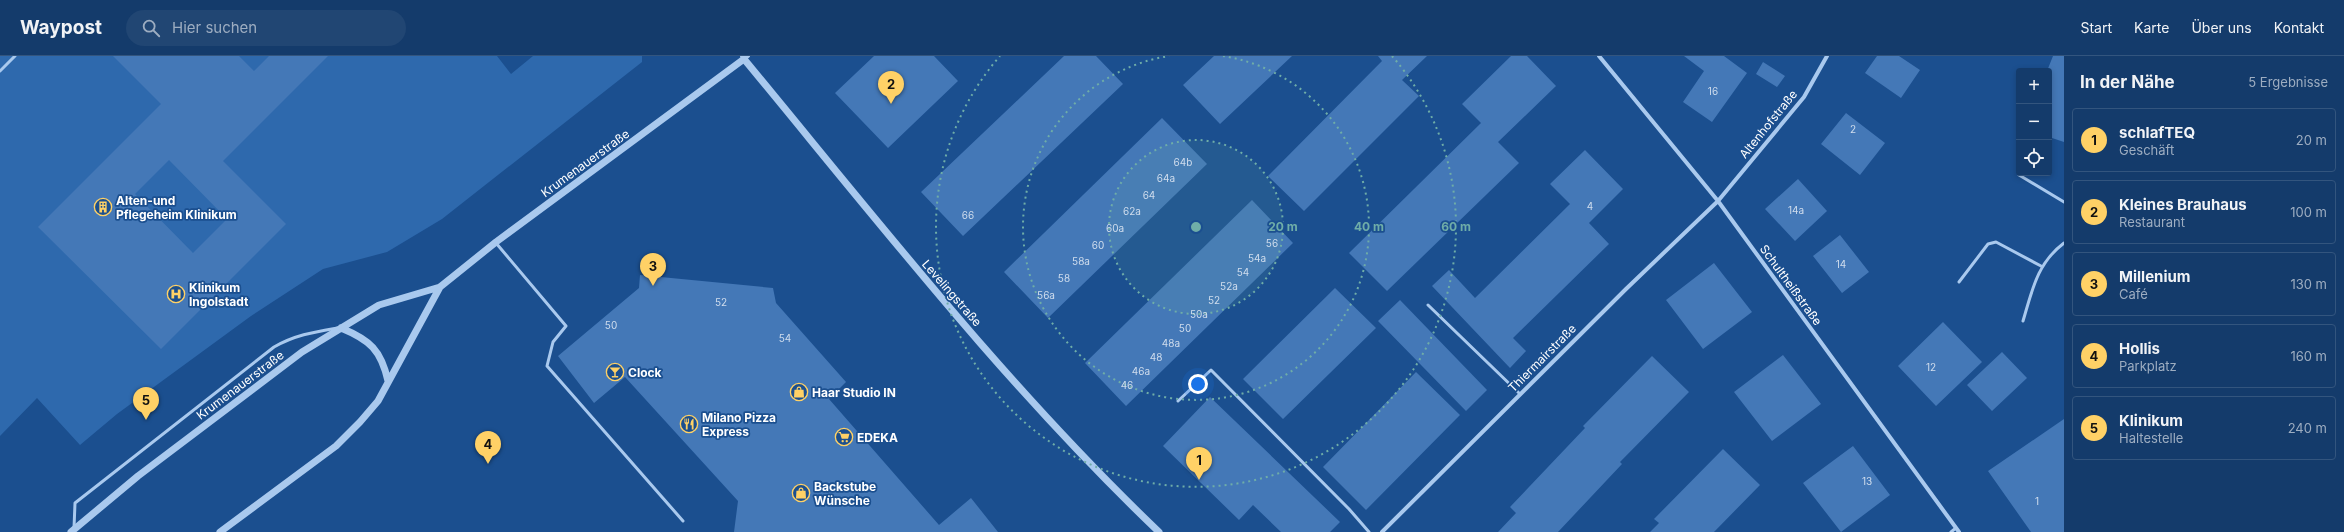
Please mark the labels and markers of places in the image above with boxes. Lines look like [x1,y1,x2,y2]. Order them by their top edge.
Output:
pin: 2 [878,71,904,104]
place label: Alten-und Pflegeheim Klinikum [116,193,237,222]
building icon: Alten-und Pflegeheim Klinikum [93,197,113,217]
centre of rings [1189,220,1203,234]
pin: 3 [640,253,666,286]
place label: Klinikum Ingolstadt [189,280,249,309]
hospital icon: Klinikum Ingolstadt [166,284,186,304]
bar icon: Clock [605,362,625,382]
place label: Clock [628,365,662,380]
shop icon: Haar Studio IN [789,382,809,402]
place label: Haar Studio IN [812,385,896,400]
pin: 5 [133,387,159,420]
place label: Milano Pizza Express [702,410,776,439]
restaurant icon: Milano Pizza Express [679,414,699,434]
supermarket icon: EDEKA [834,427,854,447]
place label: EDEKA [857,430,898,445]
pin: 4 [475,431,501,464]
pin: 1 [1186,447,1212,480]
place label: Backstube Wünsche [814,479,876,508]
shop icon: Backstube Wünsche [791,483,811,503]

